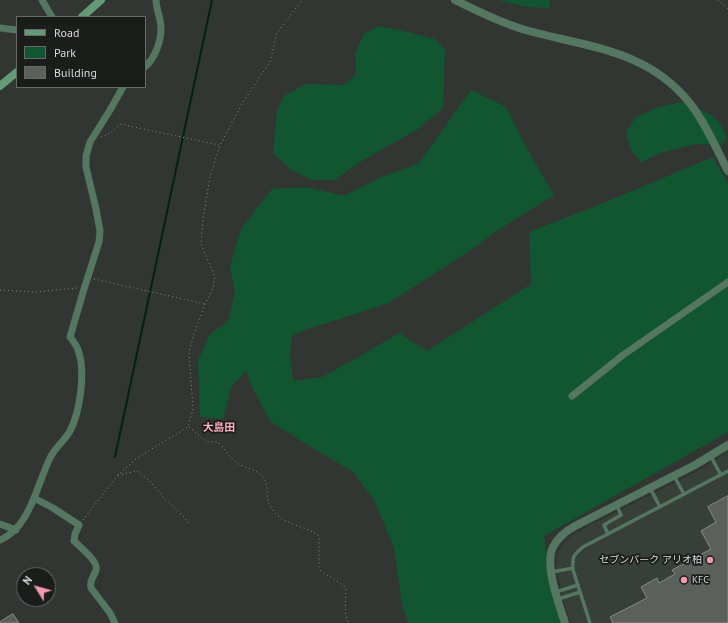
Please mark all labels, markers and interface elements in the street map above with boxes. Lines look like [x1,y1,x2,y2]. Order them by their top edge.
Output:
legend [16,16,146,88]
text: Road [54,25,79,40]
text: Park [54,45,76,60]
text: Building [54,65,97,80]
district label: 大島田 [203,421,235,435]
place label: セブンパーク アリオ柏 [599,554,702,566]
marker: セブンパーク アリオ柏 [705,555,715,565]
north arrow [16,567,56,607]
text: N [19,573,35,587]
place label: KFC [692,574,709,586]
marker: KFC [679,575,689,585]

